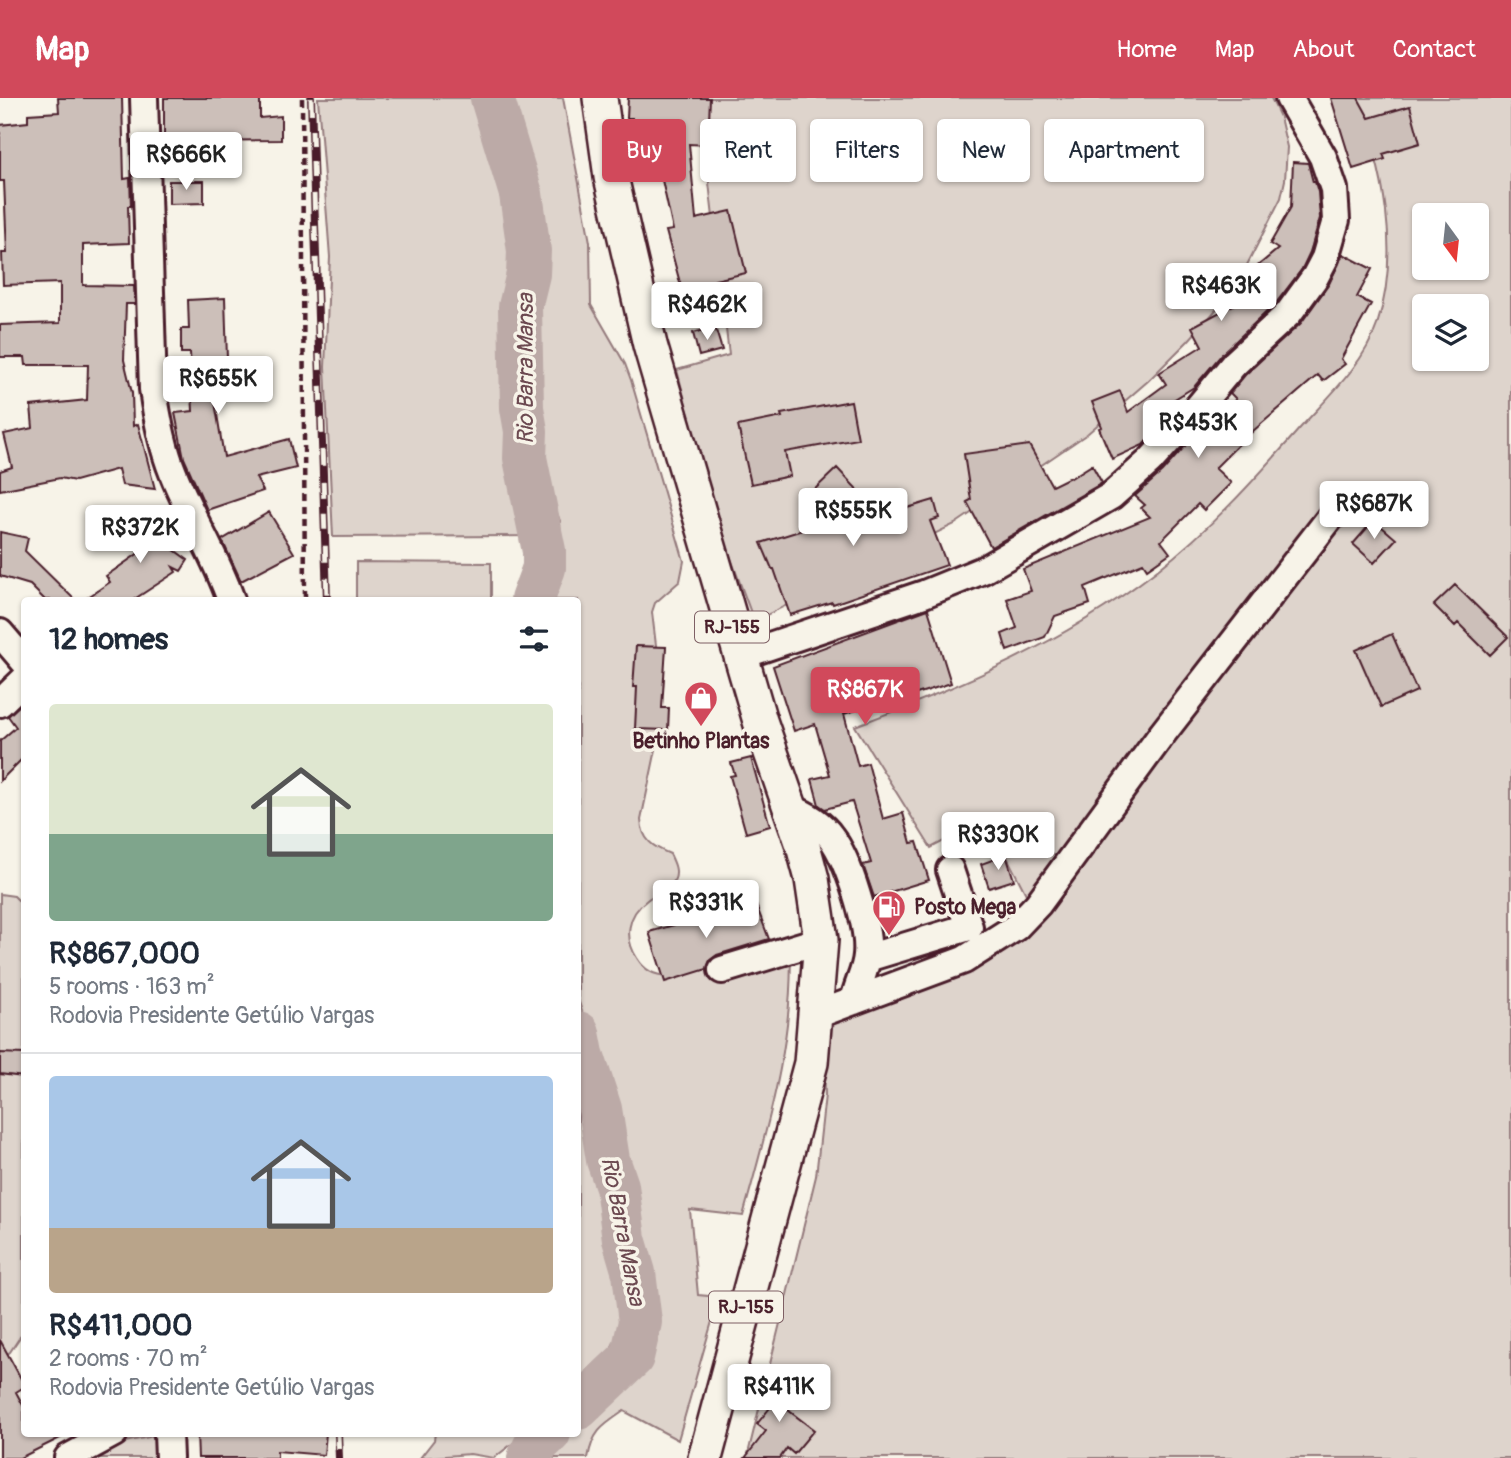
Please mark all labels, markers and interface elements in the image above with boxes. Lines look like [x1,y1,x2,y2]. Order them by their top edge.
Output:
text: Map [35,29,90,70]
text: Home [1116,35,1177,64]
text: Map [1215,35,1255,64]
text: About [1293,35,1355,64]
text: Contact [1393,35,1476,64]
chip: Buy [602,119,686,182]
chip: Rent [700,119,796,182]
chip: Filters [810,119,923,182]
chip: New [937,119,1030,182]
chip: Apartment [1044,119,1204,182]
pin: R$666K [129,132,243,192]
text: R$666K [146,140,226,169]
north arrow [1412,203,1489,280]
map controls [1412,203,1489,371]
pin: R$463K [1164,264,1278,323]
text: R$463K [1181,271,1261,300]
pin: R$462K [650,282,764,342]
text: R$462K [667,290,747,319]
water label: Rio Barra Mansa [511,292,540,444]
button: layers [1412,294,1489,371]
pin: R$655K [161,356,275,416]
text: R$655K [179,364,257,393]
pin: R$453K [1141,400,1255,460]
text: R$453K [1159,408,1237,437]
pin: R$687K [1317,482,1431,541]
pin: R$555K [796,489,910,548]
text: R$687K [1336,489,1412,518]
text: R$555K [814,496,892,525]
pin: R$372K [83,505,197,565]
text: R$372K [101,513,179,542]
road number: RJ-155 [695,612,769,642]
icon: filters [515,620,553,658]
text: 12 homes [49,621,168,658]
pin: R$867K [808,668,922,727]
text: R$867K [827,675,903,704]
shop icon: Betinho Plantas [682,679,720,728]
place label: Betinho Plantas [633,728,770,755]
icon: home [238,749,364,875]
pin: R$330K [941,812,1055,872]
text: R$330K [957,820,1039,849]
pin: R$331K [649,880,763,940]
text: R$331K [669,888,743,917]
fuel station icon: Posto Mega [870,888,908,937]
place label: Posto Mega [914,894,1017,921]
text: R$867,000 [49,935,200,972]
text: 5 rooms · 163 m² [49,972,215,1001]
text: Rodovia Presidente Getúlio Vargas [49,1001,374,1030]
icon: home [238,1121,364,1247]
water label: Rio Barra Mansa [594,1154,652,1309]
road number: RJ-155 [709,1292,783,1322]
text: R$411,000 [49,1307,193,1344]
text: 2 rooms · 70 m² [49,1344,208,1373]
pin: R$411K [722,1364,836,1424]
text: R$411K [744,1372,814,1401]
text: Rodovia Presidente Getúlio Vargas [49,1373,374,1402]

